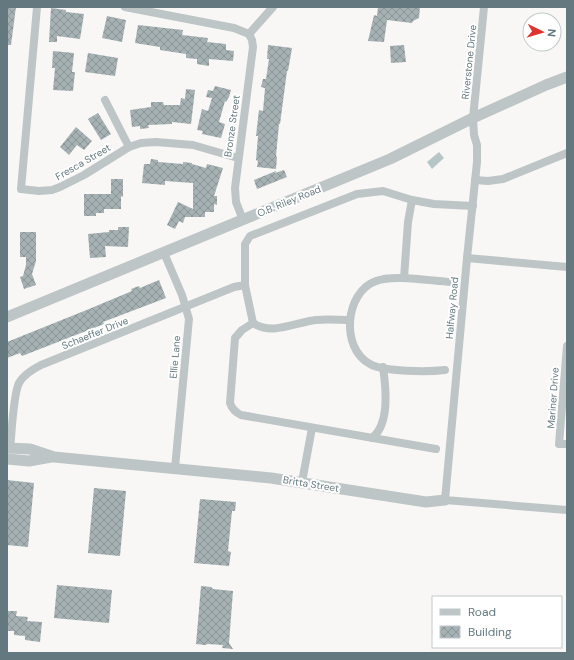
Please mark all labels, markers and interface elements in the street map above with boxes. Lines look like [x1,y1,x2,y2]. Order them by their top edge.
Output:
north arrow [522,12,562,52]
street label: Riverstone Drive [459,24,479,100]
text: N [545,28,559,37]
street label: Bronze Street [221,94,243,158]
street label: Fresca Street [53,141,113,183]
street label: O.B. Riley Road [255,182,323,220]
street label: Halfway Road [443,276,461,340]
street label: Schaeffer Drive [60,314,131,352]
street label: Ellie Lane [167,335,183,379]
street label: Mariner Drive [544,367,562,429]
street label: Britta Street [282,473,340,495]
legend [432,596,562,648]
text: Road [468,604,496,620]
text: Building [468,624,512,640]

